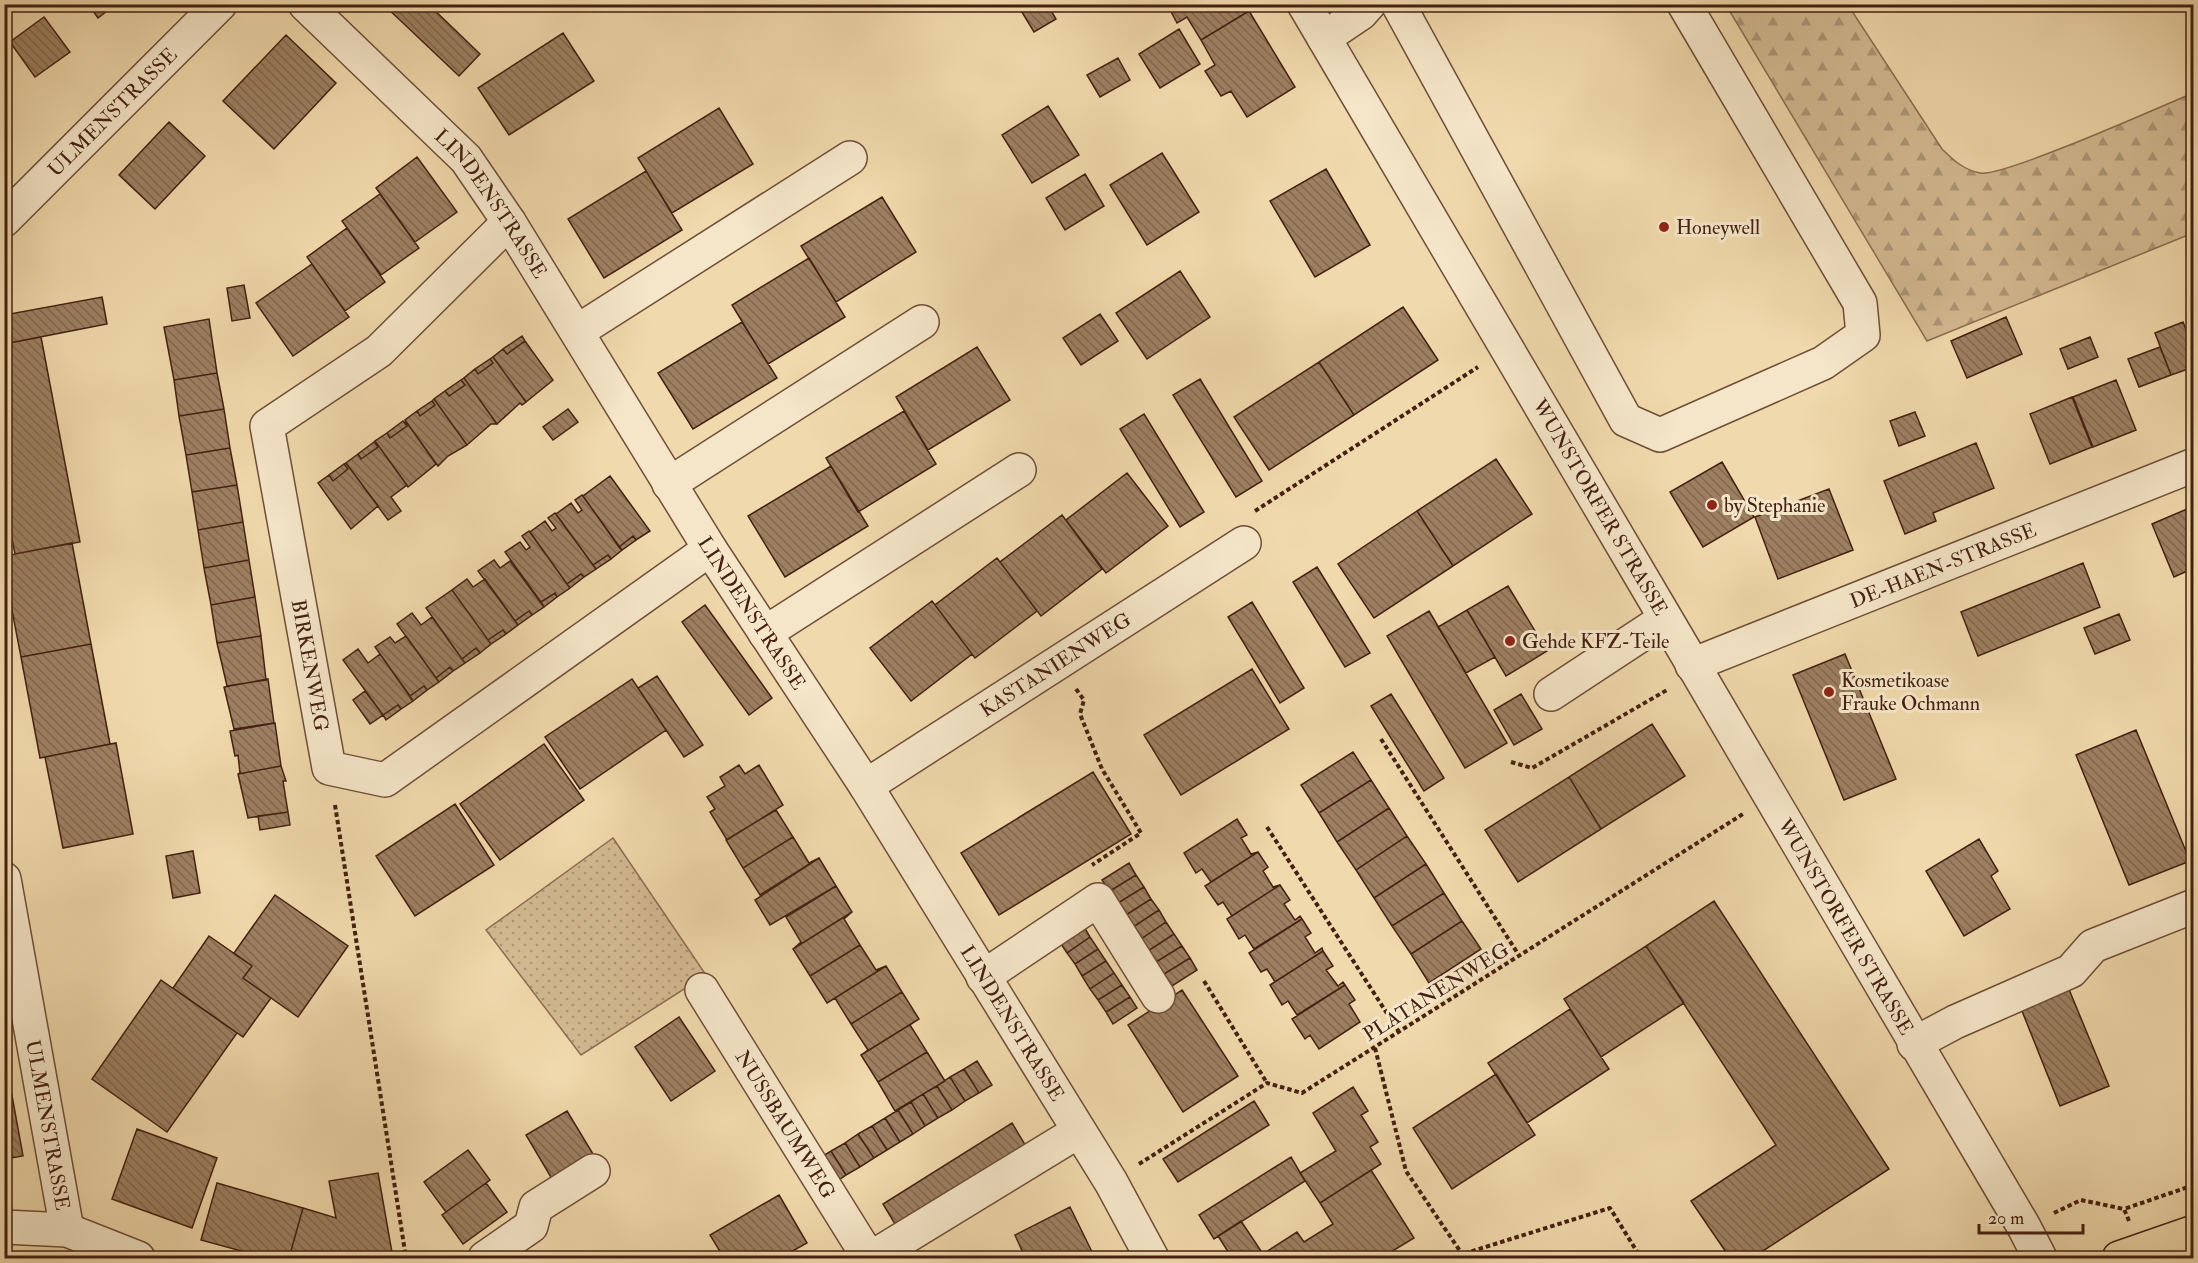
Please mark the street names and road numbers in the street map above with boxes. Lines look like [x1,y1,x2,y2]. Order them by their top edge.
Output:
street label: ULMENSTRASSE [42,42,182,182]
street label: LINDENSTRASSE [429,123,553,283]
street label: WUNSTORFER STRASSE [1527,393,1674,620]
street label: DE-HAEN-STRASSE [1846,517,2040,613]
street label: LINDENSTRASSE [693,531,812,694]
street label: BIRKENWEG [286,597,335,733]
street label: KASTANIENWEG [975,606,1136,722]
street label: WUNSTORFER STRASSE [1772,813,1919,1039]
street label: PLATANENWEG [1358,937,1514,1047]
street label: LINDENSTRASSE [955,940,1070,1105]
street label: ULMENSTRASSE [21,1038,76,1212]
street label: NUSSBAUMWEG [730,1045,841,1203]

